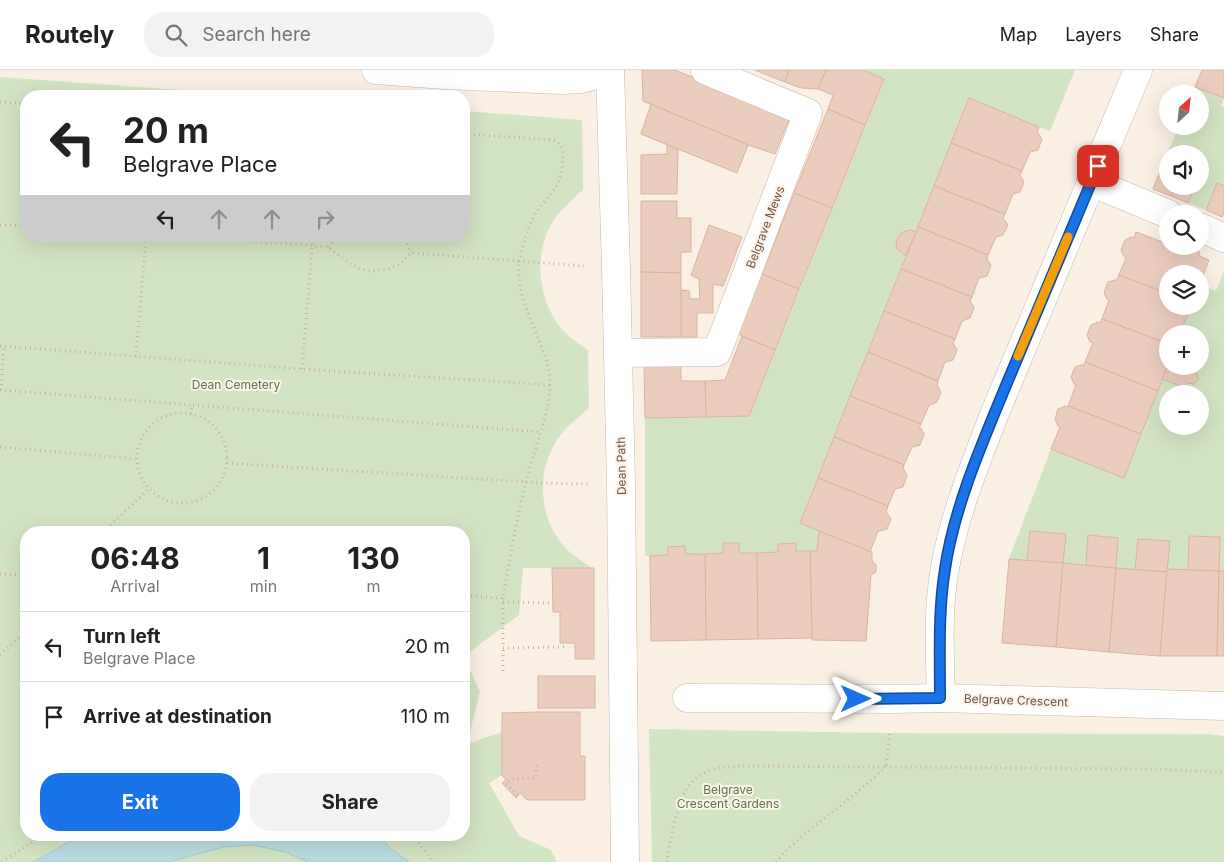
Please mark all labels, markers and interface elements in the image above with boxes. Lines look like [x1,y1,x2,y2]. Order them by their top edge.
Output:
search box [144,12,494,57]
text: Routely [25,20,114,49]
icon: search [162,21,190,49]
text: Search here [202,23,311,46]
text: Map [1000,24,1037,45]
text: Layers [1065,24,1122,45]
text: Share [1150,24,1199,45]
north arrow [1159,85,1209,135]
map controls [1159,85,1209,435]
text: 20 m [123,109,209,151]
icon: left [40,110,105,175]
pin [1077,145,1119,187]
button: sound [1159,145,1209,195]
text: Belgrave Place [123,151,277,177]
icon: arrive [1084,152,1112,180]
street label: Belgrave Mews [742,184,788,270]
icon: left [152,205,180,233]
icon: ahead [205,205,233,233]
icon: ahead [258,205,286,233]
icon: right [311,205,339,233]
button: search [1159,205,1209,255]
button: layers [1159,265,1209,315]
button: + [1159,325,1209,375]
park label: Dean Cemetery [192,377,281,392]
button: − [1159,385,1209,435]
street label: Dean Path [613,437,629,495]
text: 06:48 [90,540,180,576]
text: 1 [257,540,270,576]
text: 130 [347,540,400,576]
text: Arrival [110,576,160,596]
text: min [250,576,277,596]
text: m [367,576,381,596]
text: Turn left [83,625,161,648]
icon: left [40,633,68,661]
text: 20 m [404,635,450,658]
text: Belgrave Place [83,648,195,668]
position arrow [829,672,881,724]
street label: Belgrave Crescent [964,691,1068,709]
icon: arrive [40,703,68,731]
text: Arrive at destination [83,705,272,728]
text: 110 m [401,705,450,728]
button: Exit [40,773,240,831]
button: Share [250,773,450,831]
park label: Belgrave Crescent Gardens [677,782,779,811]

